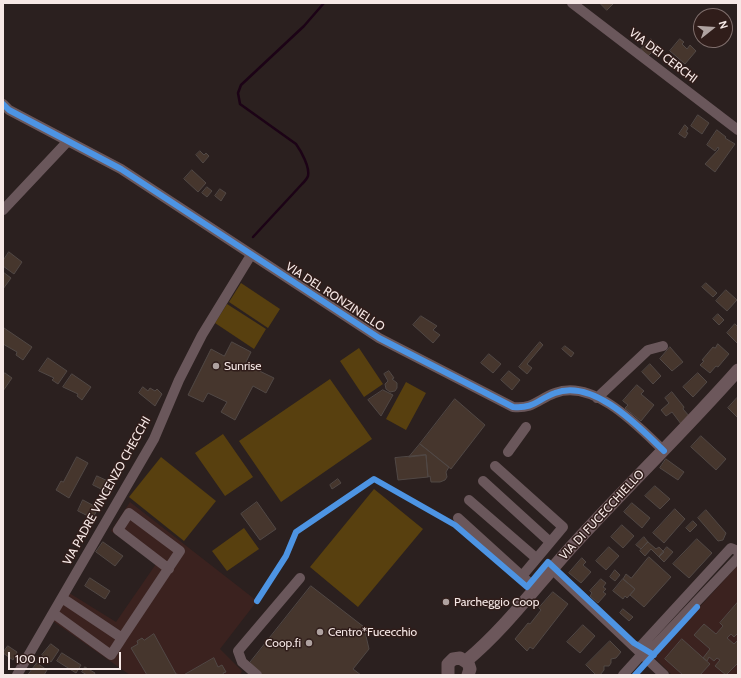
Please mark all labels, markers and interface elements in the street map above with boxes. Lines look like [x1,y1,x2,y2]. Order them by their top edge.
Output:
north arrow [693,8,733,48]
text: N [716,19,731,31]
street label: VIA DEI CERCHI [626,26,700,86]
street label: VIA DEL RONZINELLO [283,260,387,334]
place label: Sunrise [224,359,261,373]
marker: Sunrise [211,361,221,371]
street label: VIA PADRE VINCENZO CHECCHI [60,414,154,568]
street label: VIA DI FUCECCHIELLO [557,467,647,563]
place label: Parcheggio Coop [454,595,539,609]
marker: Parcheggio Coop [441,597,451,607]
place label: Centro*Fucecchio [328,625,417,639]
marker: Centro*Fucecchio [315,627,325,637]
place label: Coop.fi [265,636,301,650]
marker: Coop.fi [304,638,314,648]
scale bar [10,644,123,670]
text: 100 m [15,651,49,666]

